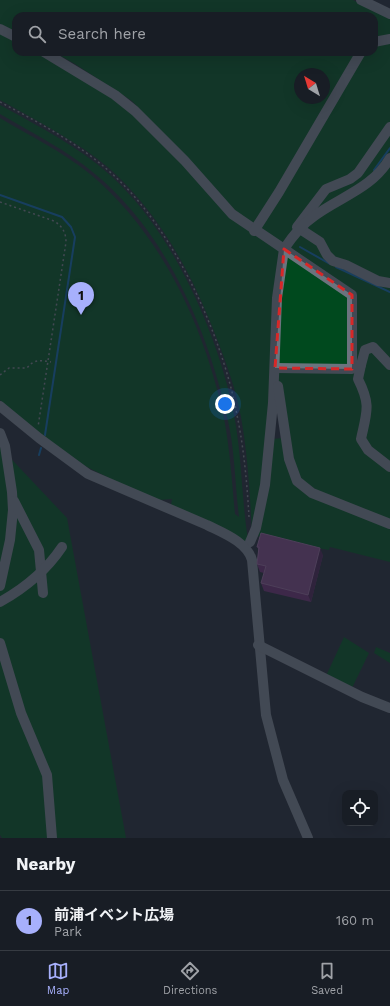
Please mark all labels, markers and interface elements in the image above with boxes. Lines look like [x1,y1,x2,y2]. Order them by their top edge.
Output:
search box [12,12,378,56]
icon: search [26,23,48,45]
text: Search here [58,25,146,43]
north arrow [294,68,330,104]
pin: 1 [68,282,94,315]
your location [215,394,235,414]
map controls [342,790,378,826]
button: locate [342,790,378,826]
text: Nearby [16,854,75,874]
text: 前浦イベント広場 [54,906,174,924]
text: 1 [26,913,32,928]
text: 160 m [336,913,374,928]
text: Park [54,924,82,939]
tab: Map [47,960,69,997]
tab: Directions [163,960,217,997]
tab: Saved [311,960,343,997]

